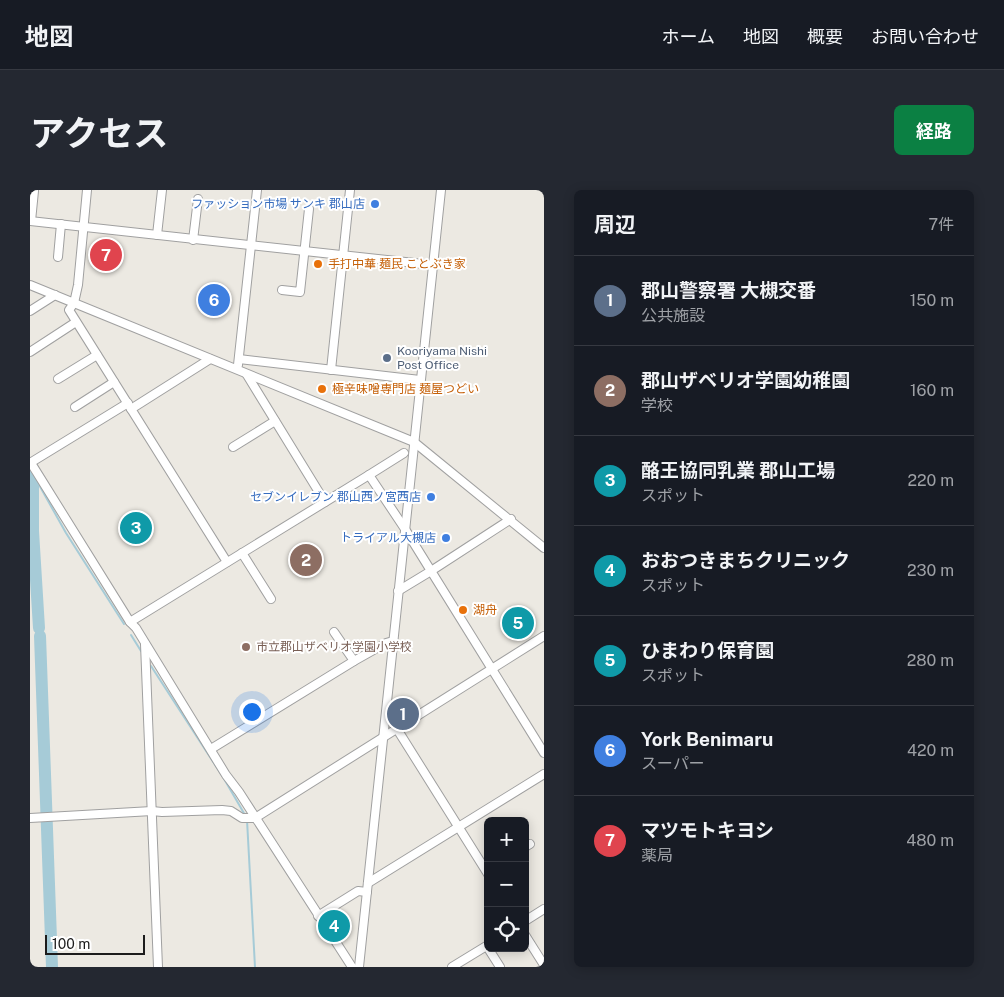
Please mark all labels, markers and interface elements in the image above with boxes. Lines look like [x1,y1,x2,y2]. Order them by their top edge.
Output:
text: 地図 [25,22,73,50]
text: ホーム [662,26,715,47]
text: 地図 [743,26,779,47]
text: 概要 [807,26,843,47]
text: お問い合わせ [871,26,979,47]
button: 経路 [894,105,974,155]
text: アクセス [30,113,168,154]
place label: ファッション市場 サンキ 郡山店 [191,197,365,211]
marker: ファッション市場 サンキ 郡山店 [369,198,381,210]
text: 周辺 [594,212,636,237]
text: 7件 [928,215,954,234]
pin: 7 [90,236,122,274]
place label: 手打中華 麺民 ことぶき家 [328,257,466,271]
marker: 手打中華 麺民 ことぶき家 [312,258,324,270]
text: 郡山警察署 大槻交番 [641,279,816,301]
pin: 6 [198,281,230,319]
text: 1 [607,291,613,310]
text: 150 m [910,291,954,310]
text: 公共施設 [641,306,705,325]
place label: Kooriyama Nishi Post Office [397,344,487,372]
marker: Kooriyama Nishi Post Office [381,352,393,364]
text: 郡山ザベリオ学園幼稚園 [641,369,850,391]
text: 2 [605,381,615,400]
text: 160 m [910,381,954,400]
place label: 極辛味噌専門店 麺屋つどい [332,382,479,396]
marker: 極辛味噌専門店 麺屋つどい [316,383,328,395]
text: 学校 [641,396,673,415]
text: 酪王協同乳業 郡山工場 [641,459,835,481]
text: 3 [605,471,615,490]
text: 220 m [907,471,954,490]
text: スポット [641,486,705,505]
place label: セブンイレブン 郡山西ノ宮西店 [250,490,421,504]
marker: セブンイレブン 郡山西ノ宮西店 [425,491,437,503]
pin: 3 [120,509,152,547]
place label: トライアル大槻店 [340,531,436,545]
marker: トライアル大槻店 [440,532,452,544]
pin: 2 [290,541,322,579]
text: おおつきまちクリニック [641,549,850,571]
text: 4 [605,561,615,580]
text: 230 m [907,561,954,580]
text: スポット [641,576,705,595]
place label: 湖舟 [473,603,497,617]
marker: 湖舟 [457,604,469,616]
pin: 5 [502,604,534,642]
text: ひまわり保育園 [641,639,774,661]
place label: 市立郡山ザベリオ学園小学校 [256,640,412,654]
marker: 市立郡山ザベリオ学園小学校 [240,641,252,653]
text: 5 [605,651,615,670]
text: 280 m [907,651,954,670]
text: スポット [641,666,705,685]
pin: 1 [387,695,419,733]
your location [239,699,265,725]
text: York Benimaru [641,728,773,750]
text: 6 [605,741,615,760]
text: 420 m [907,741,954,760]
text: スーパー [641,754,705,773]
map controls [484,817,529,952]
button: + [484,817,529,862]
text: マツモトキヨシ [641,819,774,841]
text: 7 [605,831,615,850]
text: 480 m [906,831,954,850]
text: 薬局 [641,846,673,865]
button: − [484,862,529,907]
pin: 4 [318,907,350,945]
button: locate [484,907,529,952]
scale bar [45,932,145,955]
text: 100 m [52,936,90,952]

